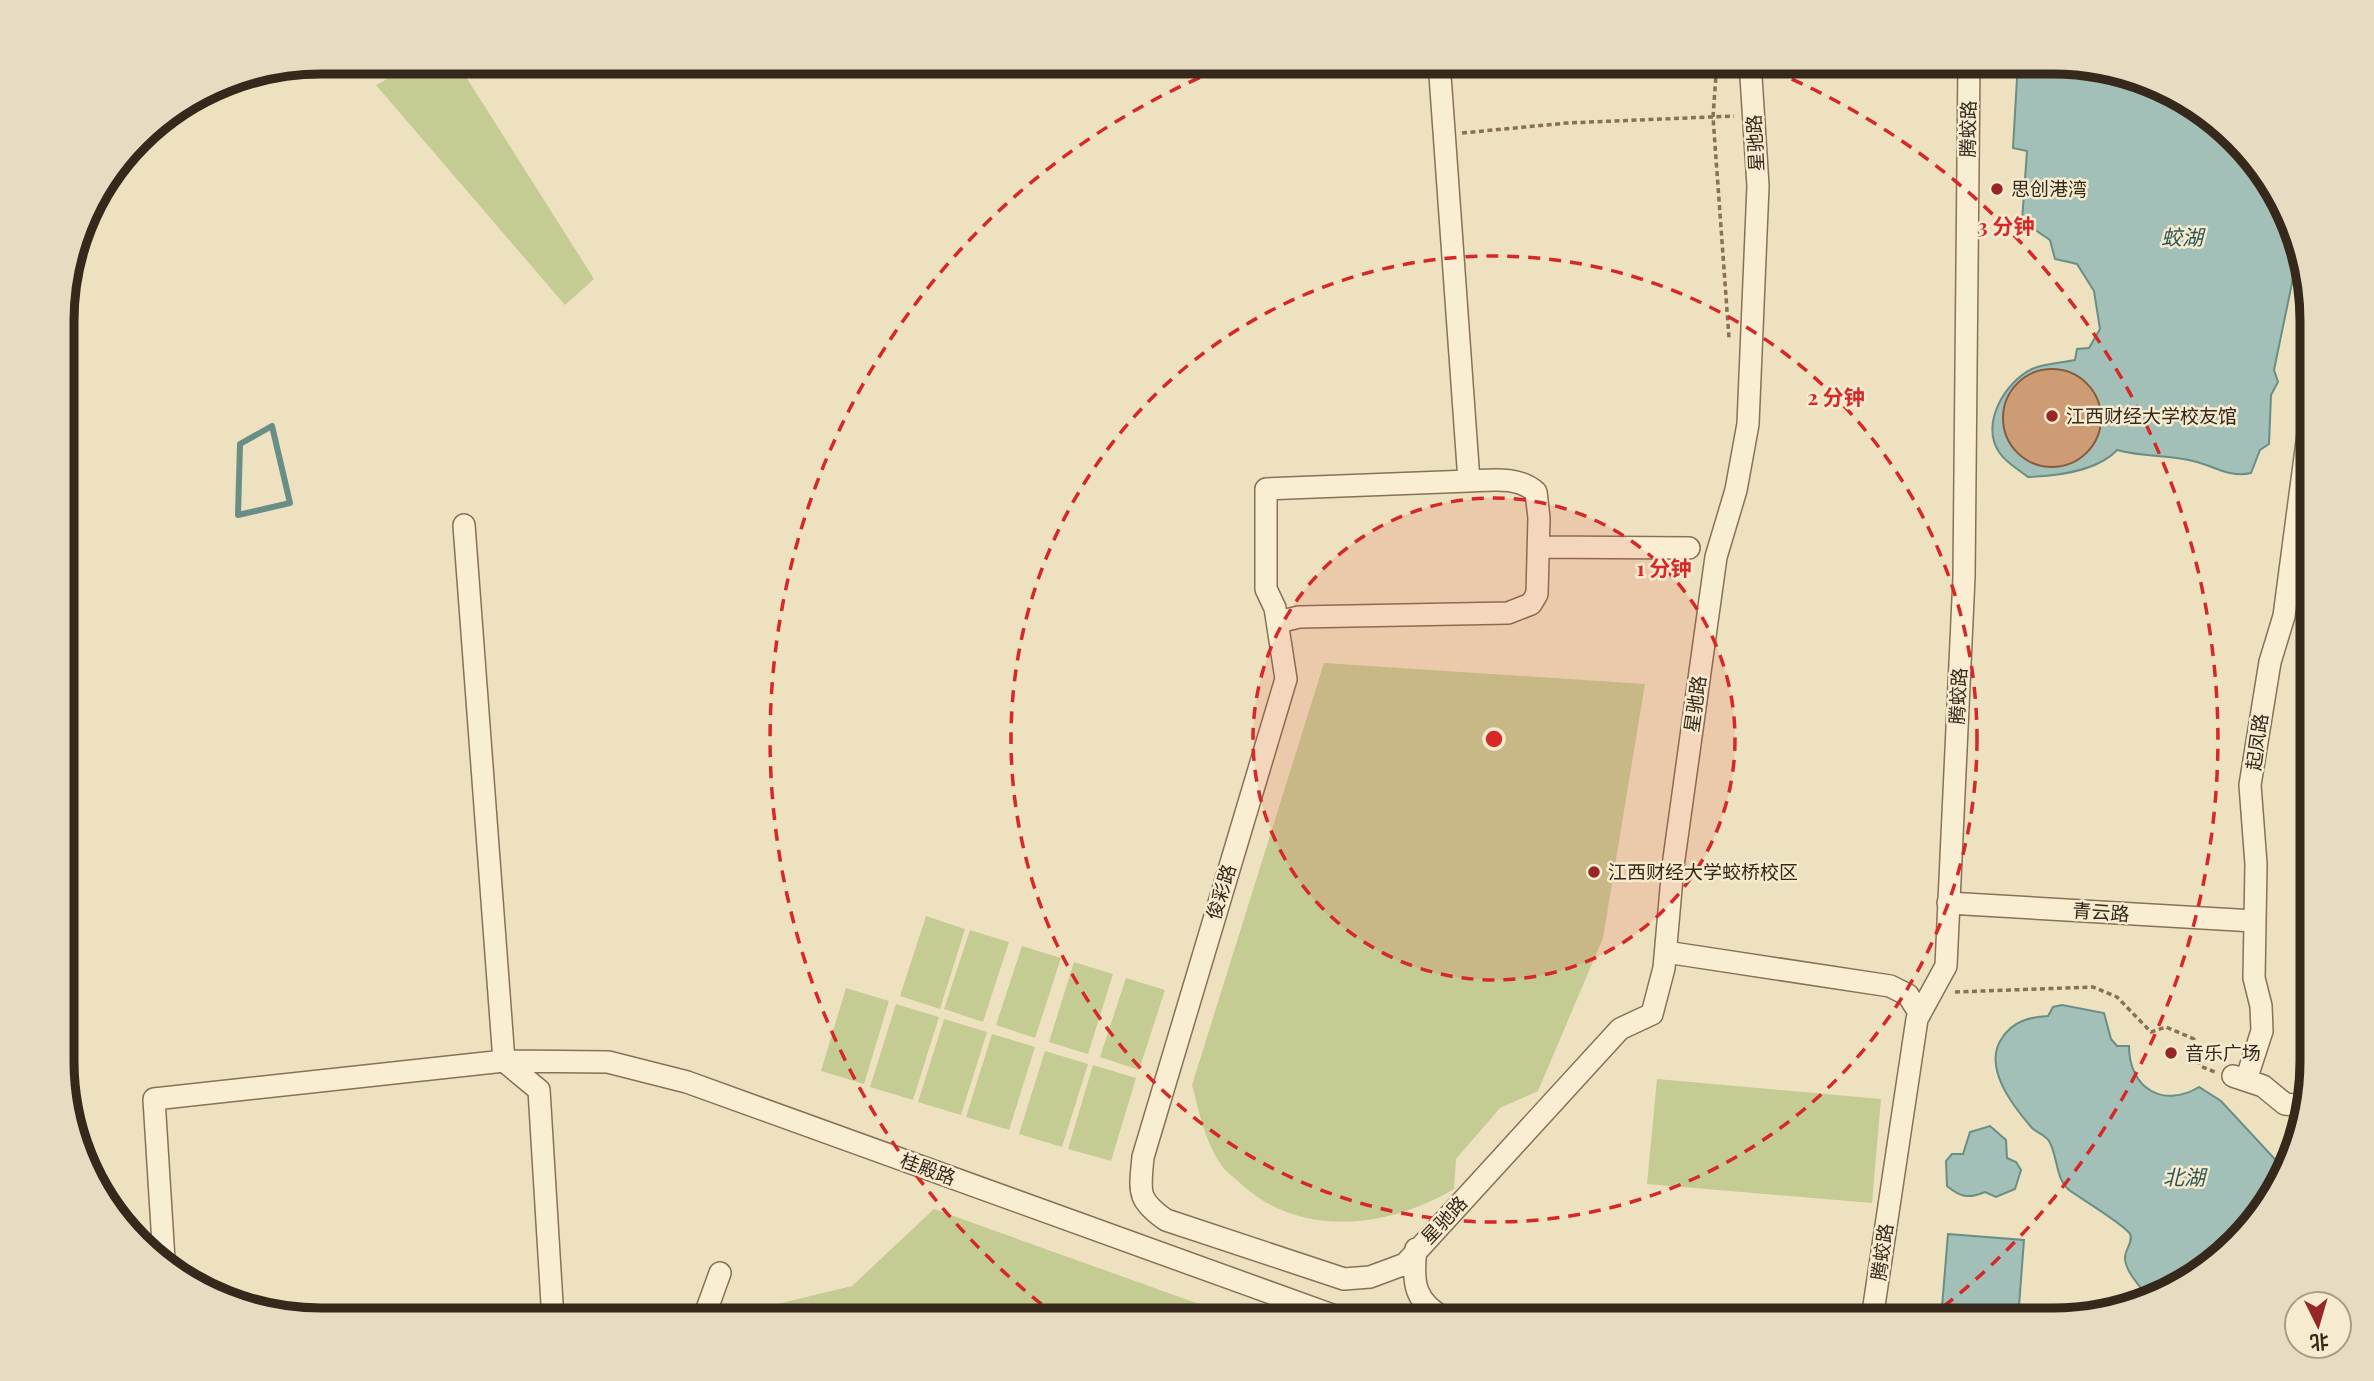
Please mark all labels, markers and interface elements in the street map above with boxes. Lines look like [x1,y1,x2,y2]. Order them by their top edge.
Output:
street label: 腾蛟路 [1954,100,1980,158]
street label: 星驰路 [1740,114,1768,172]
place label: 思创港湾 [2011,175,2087,201]
marker: 思创港湾 [1989,181,2005,197]
text: 3 分钟 [1977,211,2035,239]
water label: 蛟湖 [2161,222,2206,250]
text: 2 分钟 [1807,382,1865,410]
place label: 江西财经大学校友馆 [2066,402,2237,428]
marker: 江西财经大学校友馆 [2044,408,2060,424]
text: 1 分钟 [1637,553,1691,581]
street label: 腾蛟路 [1943,667,1971,725]
street label: 星驰路 [1677,674,1711,734]
street label: 起凤路 [2239,712,2273,772]
centre of rings [1482,727,1506,751]
place label: 江西财经大学蛟桥校区 [1608,858,1798,884]
street label: 俊彩路 [1199,861,1241,923]
marker: 江西财经大学蛟桥校区 [1586,864,1602,880]
street label: 青云路 [2072,896,2130,926]
place label: 音乐广场 [2185,1039,2261,1065]
marker: 音乐广场 [2163,1045,2179,1061]
street label: 桂殿路 [897,1146,960,1190]
water label: 北湖 [2163,1162,2208,1190]
street label: 星驰路 [1414,1190,1472,1249]
street label: 腾蛟路 [1864,1222,1898,1282]
north arrow [2283,1290,2353,1360]
text: 北 [2309,1329,2330,1357]

